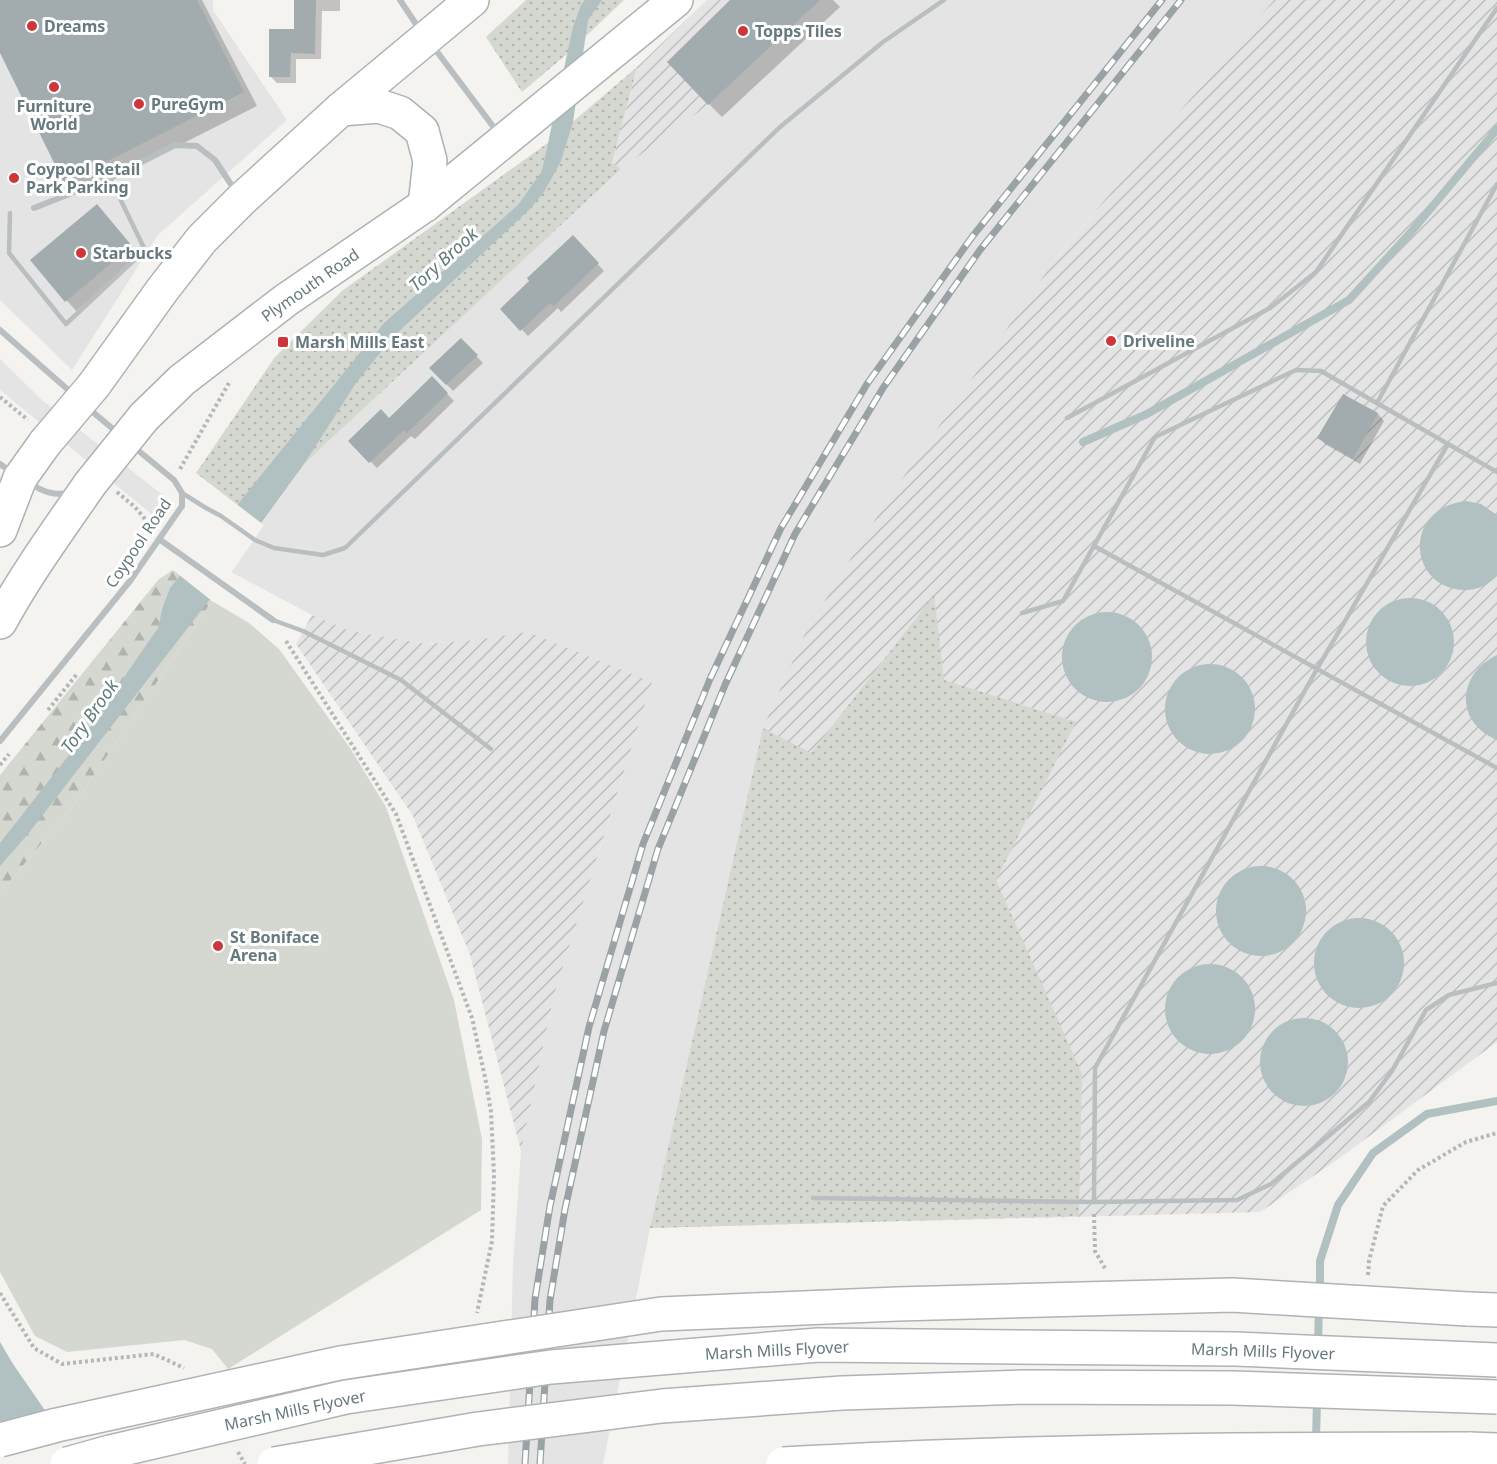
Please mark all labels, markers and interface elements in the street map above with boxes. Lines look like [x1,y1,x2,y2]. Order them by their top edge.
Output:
place label: Dreams [44,15,105,37]
marker: Dreams [25,19,39,33]
place label: Topps Tiles [755,20,842,42]
marker: Topps Tiles [736,24,750,38]
marker: Furniture World [47,80,61,94]
place label: PureGym [151,93,224,115]
place label: Furniture World [16,95,92,135]
marker: PureGym [132,97,146,111]
place label: Coypool Retail Park Parking [26,158,140,198]
marker: Coypool Retail Park Parking [7,171,21,185]
water label: Tory Brook [403,221,483,296]
place label: Starbucks [93,242,172,264]
street label: Plymouth Road [257,243,363,327]
marker: Starbucks [74,246,88,260]
place label: Driveline [1123,330,1195,352]
place label: Marsh Mills East [295,331,425,353]
marker: Driveline [1104,334,1118,348]
marker: Marsh Mills East [276,335,290,349]
street label: Coypool Road [100,494,176,592]
water label: Tory Brook [55,673,124,758]
place label: St Boniface Arena [230,926,319,966]
marker: St Boniface Arena [211,939,225,953]
street label: Marsh Mills Flyover [704,1335,850,1365]
street label: Marsh Mills Flyover [1191,1337,1336,1365]
street label: Marsh Mills Flyover [222,1384,368,1436]

